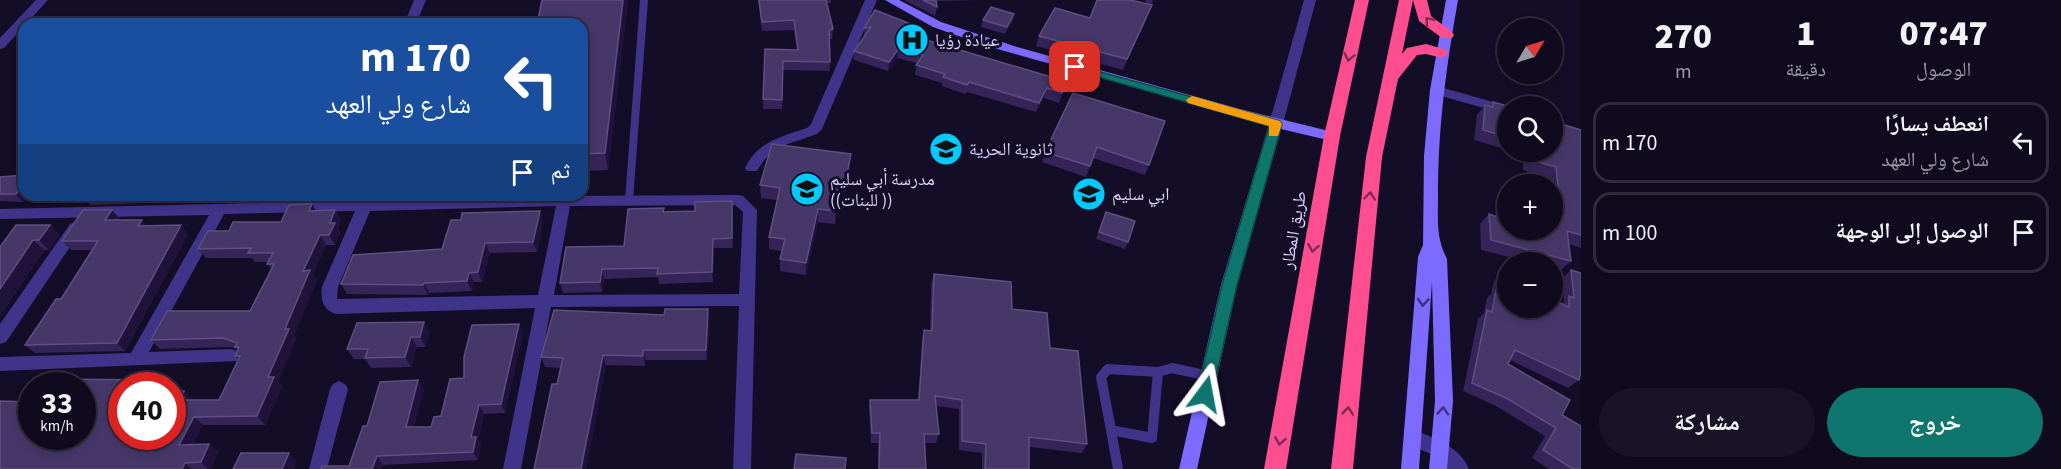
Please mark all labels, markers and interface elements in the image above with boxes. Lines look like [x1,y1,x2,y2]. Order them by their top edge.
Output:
text: 1 [1796,8,1815,59]
text: 07:47 [1900,8,1988,59]
text: 270 [1654,11,1712,62]
one-way arrow [1425,17,1436,28]
north arrow [1497,18,1563,84]
map controls [1497,18,1563,318]
hospital icon: عيادة رؤيا [894,22,930,58]
text: 170 m [360,28,471,88]
place label: عيادة رؤيا [935,28,1000,53]
pin [1049,41,1100,92]
icon: left [492,42,570,120]
icon: arrive [1058,50,1091,83]
one-way arrow [1343,52,1356,62]
text: دقيقة [1785,56,1826,84]
text: الوصول [1916,56,1971,84]
text: m [1675,58,1692,86]
text: شارع ولي العهد [326,85,471,124]
button: search [1497,96,1563,162]
text: انعطف يسارًا [1885,108,1989,140]
icon: left [2007,126,2040,159]
text: 170 m [1602,127,1657,159]
school or university icon: ثانوية الحرية [928,131,964,167]
place label: ثانوية الحرية [969,137,1053,162]
text: شارع ولي العهد [1881,146,1989,174]
text: ثم [551,155,570,187]
icon: arrive [506,156,539,189]
place label: مدرسة أبي سليم ((للبنات )) [830,167,935,213]
school or university icon: مدرسة أبي سليم ((للبنات )) [789,171,825,207]
button: + [1497,174,1563,240]
school or university icon: ابي سليم [1071,176,1107,212]
place label: ابي سليم [1112,182,1169,208]
street label: طريق المطار [1275,189,1313,272]
one-way arrow [1363,191,1376,200]
text: الوصول إلى الوجهة [1836,215,1989,247]
icon: arrive [2007,216,2040,249]
text: 100 m [1602,217,1657,249]
one-way arrow [1307,244,1319,253]
button: − [1497,252,1563,318]
one-way arrow [1416,298,1429,307]
position arrow [1173,362,1237,426]
speed limit sign: 40 [108,372,186,450]
text: 33 [41,382,73,425]
button: مشاركة [1599,388,1815,457]
button: خروج [1827,388,2043,457]
one-way arrow [1341,406,1354,415]
one-way arrow [1436,406,1449,415]
text: km/h [40,416,74,437]
one-way arrow [1274,435,1287,445]

